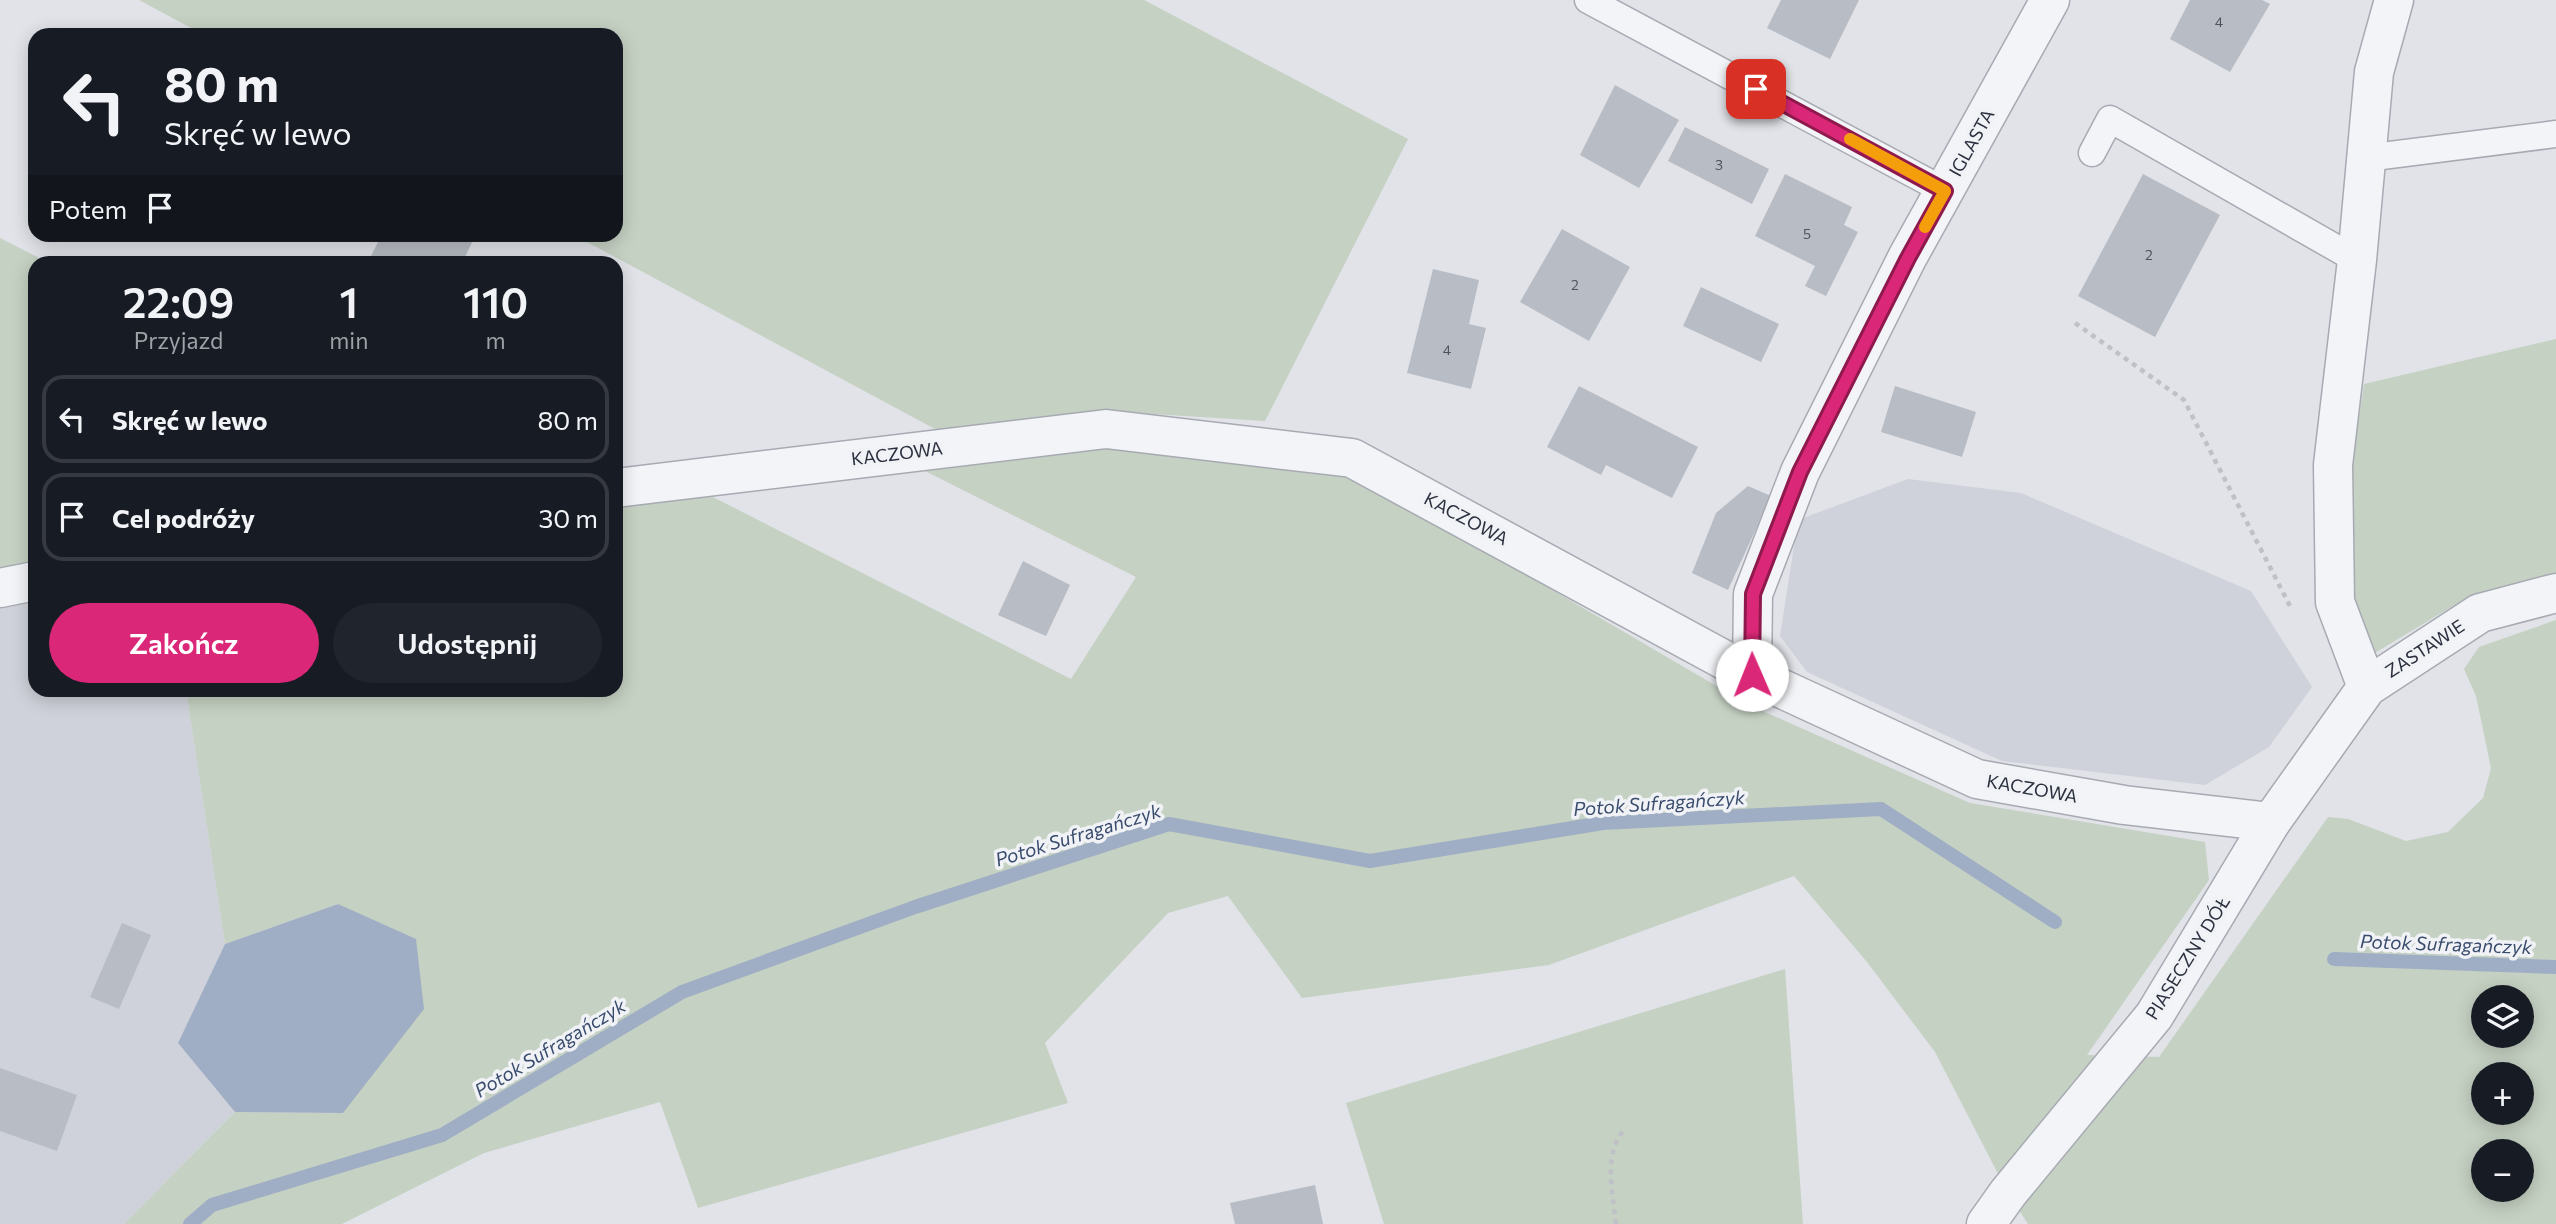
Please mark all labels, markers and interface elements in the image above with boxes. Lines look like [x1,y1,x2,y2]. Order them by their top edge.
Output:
house number: 4 [2215,13,2224,30]
text: 80 m [164,52,279,112]
icon: left [49,56,140,147]
pin [1726,59,1786,119]
icon: arrive [1737,70,1775,108]
street label: IGLASTA [1944,105,1999,180]
text: Skręć w lewo [164,112,352,152]
house number: 3 [1715,156,1723,173]
icon: arrive [141,189,179,227]
text: Potem [49,193,127,224]
house number: 5 [1803,225,1811,242]
house number: 2 [2145,246,2153,263]
text: 22:09 [123,275,234,327]
text: 1 [339,275,358,327]
text: 110 [463,275,528,327]
house number: 2 [1571,276,1579,293]
text: Przyjazd [134,326,223,354]
text: min [329,326,368,354]
text: m [486,326,506,354]
house number: 4 [1443,341,1452,358]
icon: left [53,400,91,438]
text: Skręć w lewo [112,404,268,435]
text: 80 m [538,404,598,435]
street label: KACZOWA [850,436,944,470]
street label: KACZOWA [1421,487,1512,549]
icon: arrive [53,498,91,536]
text: Cel podróży [112,502,255,533]
text: 30 m [539,502,598,533]
button: Zakończ [49,603,319,683]
button: Udostępnij [333,603,602,683]
street label: ZASTAWIE [2381,614,2468,682]
position arrow [1715,638,1789,712]
street label: KACZOWA [1985,769,2079,807]
water label: Potok Sufragańczyk [1572,785,1746,820]
water label: Potok Sufragańczyk [992,798,1164,871]
street label: PIASECZNY DÓŁ [2140,891,2234,1023]
water label: Potok Sufragańczyk [2360,929,2533,958]
map controls [2471,985,2534,1202]
button: layers [2471,985,2534,1048]
water label: Potok Sufragańczyk [470,993,630,1102]
button: + [2471,1062,2534,1125]
button: − [2471,1139,2534,1202]

